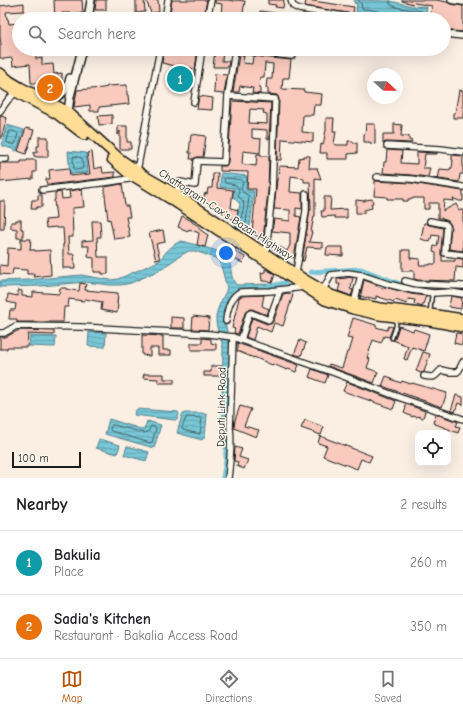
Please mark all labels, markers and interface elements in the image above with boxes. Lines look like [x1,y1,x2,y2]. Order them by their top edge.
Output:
search box [12,12,451,56]
icon: search [26,23,48,45]
text: Search here [58,25,136,43]
pin: 1 [167,64,193,94]
north arrow [367,68,403,104]
pin: 2 [37,73,63,103]
street label: Chattogram-Cox's Bazar Highway [156,166,295,263]
your location [216,243,236,263]
street label: Deputi Link Road [214,367,229,447]
map controls [415,430,451,466]
button: locate [415,430,451,466]
scale bar [12,450,81,469]
text: 100 m [18,452,49,465]
text: Nearby [16,495,67,514]
text: 2 results [400,497,447,512]
text: Bakulia [54,546,101,564]
text: 1 [26,555,32,570]
text: 260 m [410,555,447,570]
text: Place [54,564,84,579]
text: Sadia's Kitchen [54,610,151,628]
text: 2 [26,619,32,634]
text: 350 m [410,619,447,634]
text: Restaurant · Bakalia Access Road [54,628,238,643]
tab: Map [61,668,83,705]
tab: Directions [205,668,252,705]
tab: Saved [374,668,402,705]

